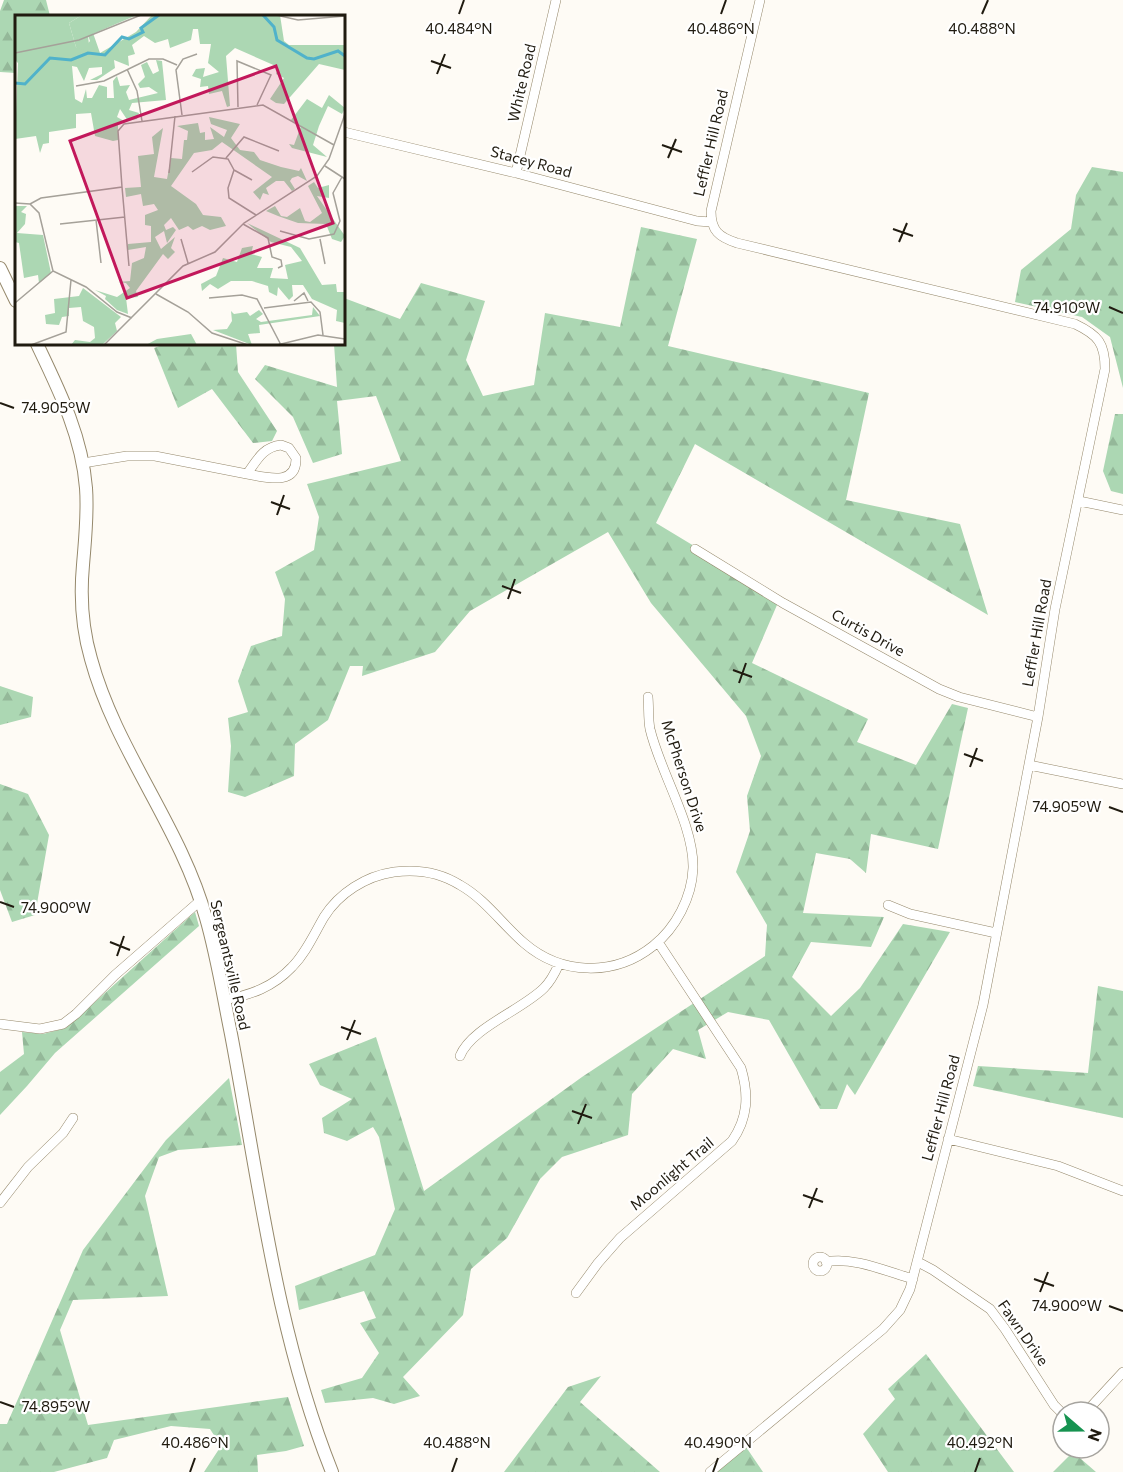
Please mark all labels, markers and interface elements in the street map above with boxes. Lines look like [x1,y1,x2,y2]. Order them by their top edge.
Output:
inset map [15,15,345,345]
text: 40.484°N [425,19,493,37]
text: 40.486°N [687,19,755,37]
text: 40.488°N [948,19,1016,37]
street label: White Road [503,42,539,124]
street label: Leffler Hill Road [689,88,731,198]
street label: Stacey Road [489,142,574,181]
text: 74.910°W [1034,298,1100,316]
text: 74.905°W [21,398,91,416]
street label: Leffler Hill Road [1018,578,1054,688]
street label: Curtis Drive [829,605,908,660]
street label: McPherson Drive [658,717,712,834]
text: 74.905°W [1032,797,1102,815]
text: 74.900°W [21,898,91,916]
street label: Sergeantsville Road [207,898,255,1032]
street label: Leffler Hill Road [917,1053,963,1163]
street label: Moonlight Trail [626,1133,717,1214]
street label: Fawn Drive [995,1296,1053,1369]
text: 74.900°W [1032,1296,1102,1314]
text: 74.895°W [22,1397,90,1415]
north arrow [1051,1400,1111,1460]
text: N [1085,1426,1107,1444]
text: 40.486°N [161,1433,229,1451]
text: 40.488°N [423,1433,491,1451]
text: 40.490°N [684,1433,752,1451]
text: 40.492°N [947,1433,1013,1451]

